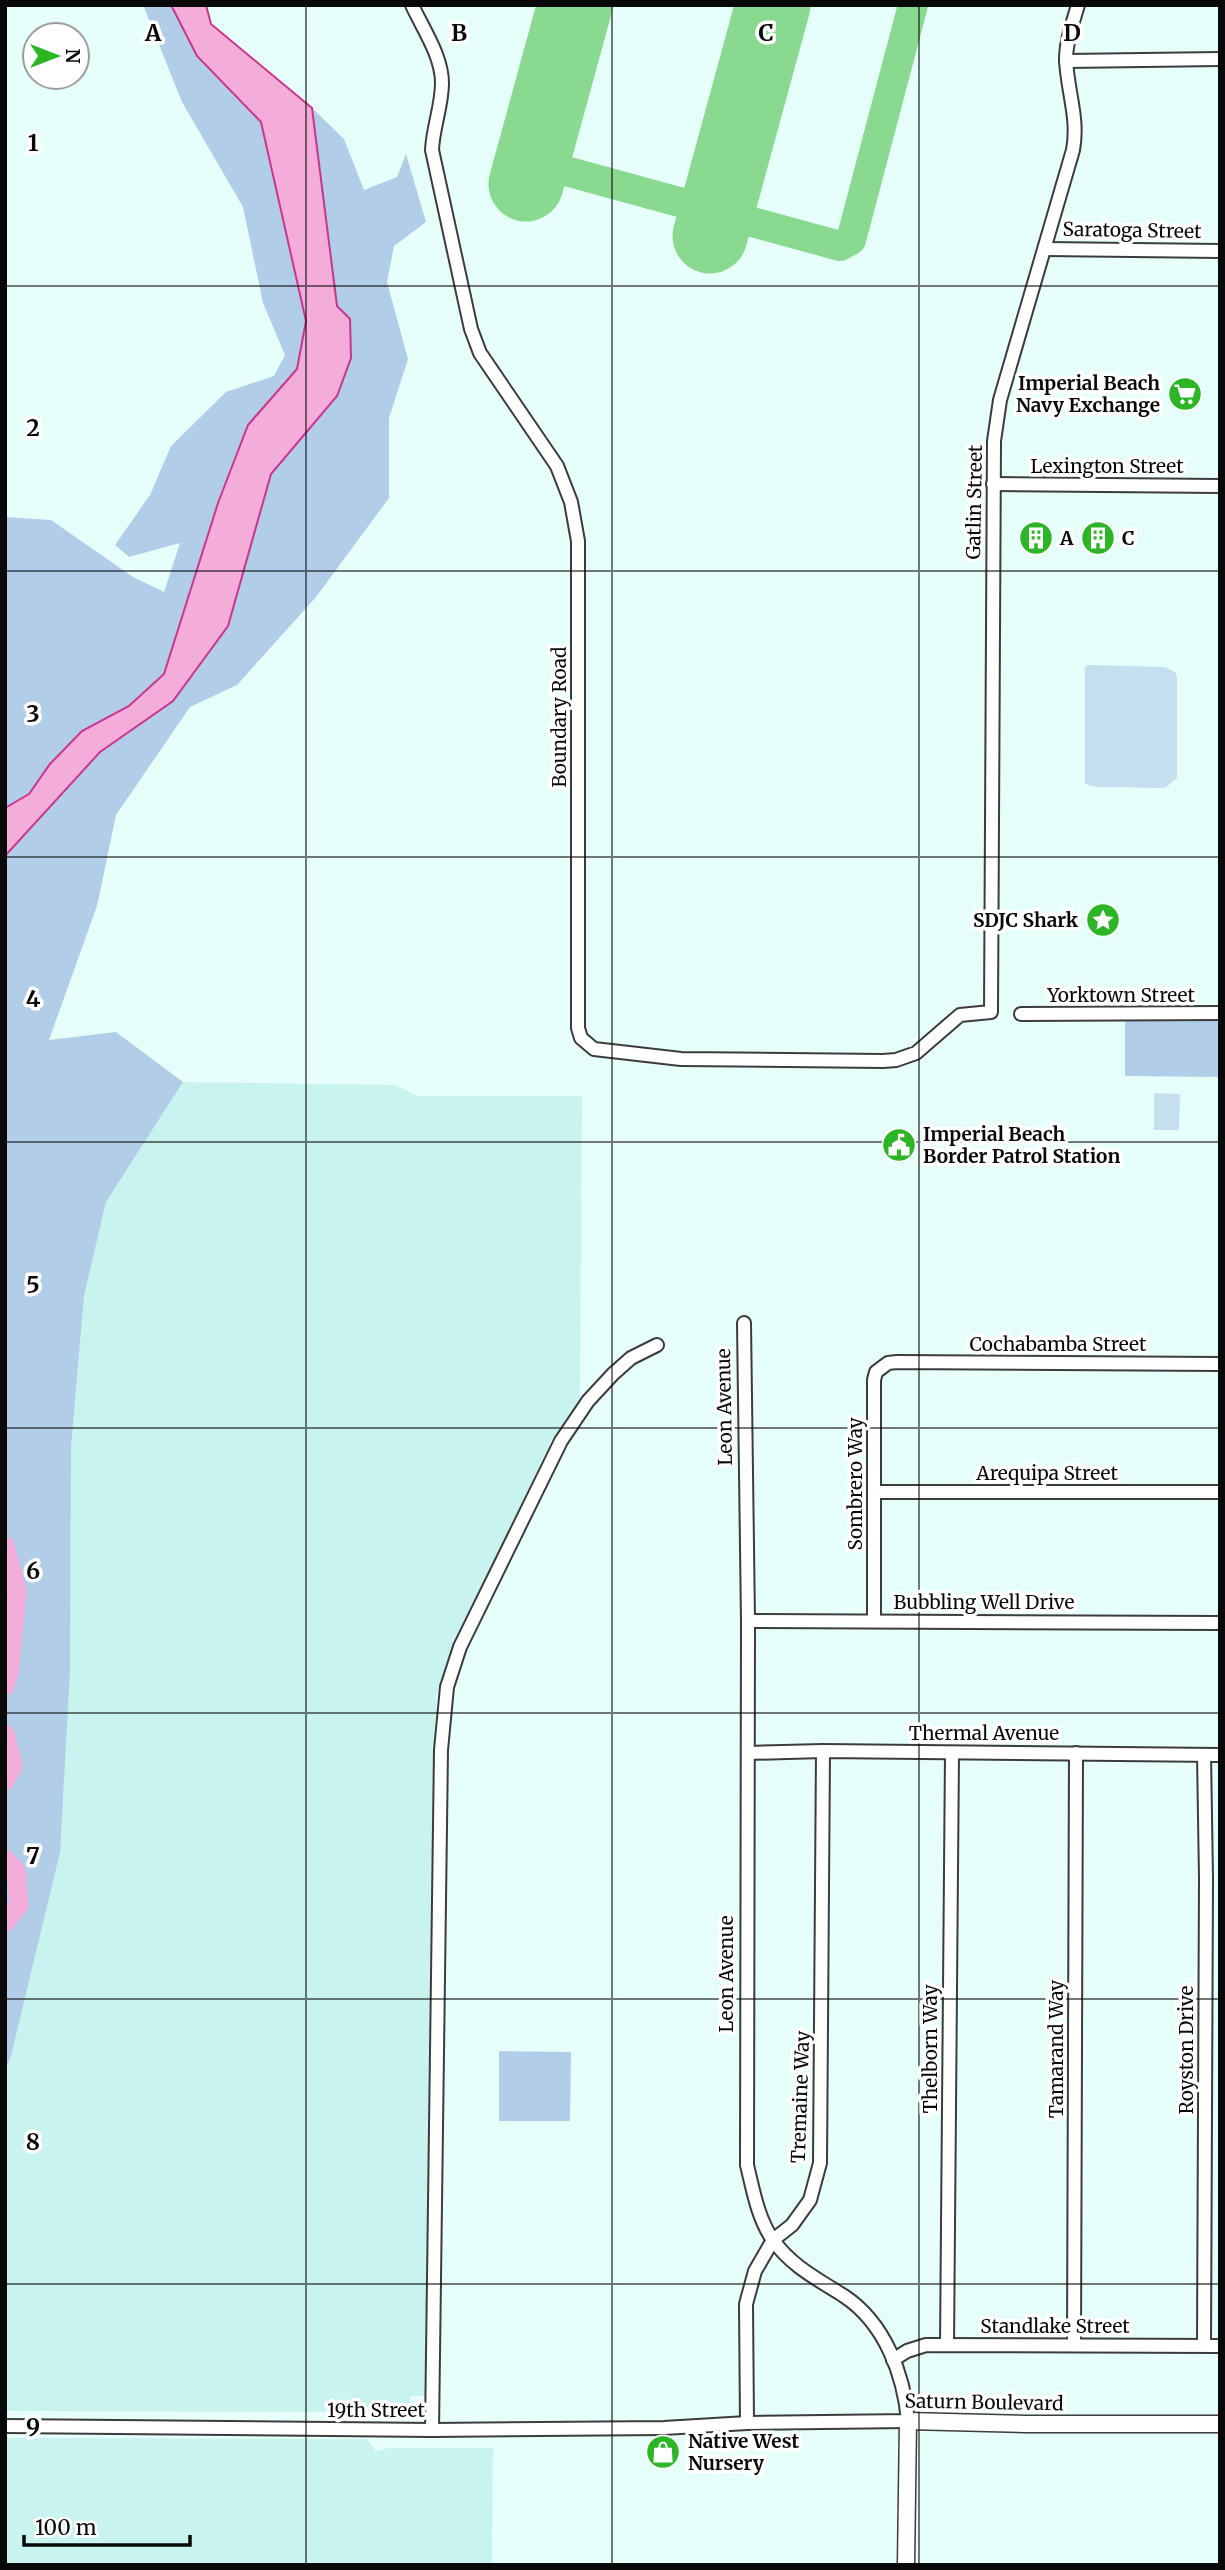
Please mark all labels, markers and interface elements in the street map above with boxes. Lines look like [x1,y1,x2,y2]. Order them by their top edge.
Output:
text: A [144,18,162,47]
text: B [451,18,467,47]
text: C [758,18,774,47]
text: D [1063,18,1081,47]
north arrow [21,21,91,91]
text: N [61,48,85,64]
text: 1 [28,128,39,157]
street label: Saratoga Street [1062,217,1202,243]
place label: Imperial Beach Navy Exchange [1016,371,1160,417]
supermarket icon: Imperial Beach Navy Exchange [1166,375,1204,413]
text: 2 [26,413,40,442]
street label: Gatlin Street [961,444,987,560]
street label: Lexington Street [1030,454,1184,478]
building icon: A [1017,519,1055,557]
building icon: C [1079,519,1117,557]
place label: A [1059,526,1074,550]
place label: C [1122,526,1135,550]
street label: Boundary Road [547,646,571,788]
text: 3 [26,699,40,728]
place icon: SDJC Shark [1084,901,1122,939]
place label: SDJC Shark [973,908,1079,932]
street label: Yorktown Street [1046,983,1195,1007]
text: 4 [26,984,41,1013]
place label: Imperial Beach Border Patrol Station [923,1122,1120,1168]
public building icon: Imperial Beach Border Patrol Station [880,1126,918,1164]
text: 5 [26,1270,40,1299]
street label: Cochabamba Street [970,1332,1147,1356]
street label: Leon Avenue [711,1348,737,1466]
street label: Sombrero Way [843,1417,867,1551]
street label: Arequipa Street [975,1461,1118,1485]
text: 6 [26,1556,40,1585]
street label: Bubbling Well Drive [894,1590,1075,1614]
street label: Thermal Avenue [909,1721,1059,1745]
text: 7 [26,1841,40,1870]
street label: Leon Avenue [714,1915,738,2033]
street label: Tamarand Way [1044,1980,1068,2118]
street label: Thelborn Way [918,1985,942,2113]
street label: Royston Drive [1174,1986,1198,2114]
street label: Tremaine Way [786,2030,814,2164]
text: 8 [26,2127,40,2156]
street label: Standlake Street [980,2314,1130,2338]
street label: Saturn Boulevard [904,2389,1064,2415]
street label: 19th Street [327,2398,426,2422]
text: 9 [26,2412,40,2441]
place label: Native West Nursery [688,2429,799,2475]
shop icon: Native West Nursery [644,2433,682,2471]
scale bar [24,2504,191,2548]
text: 100 m [35,2514,97,2541]

